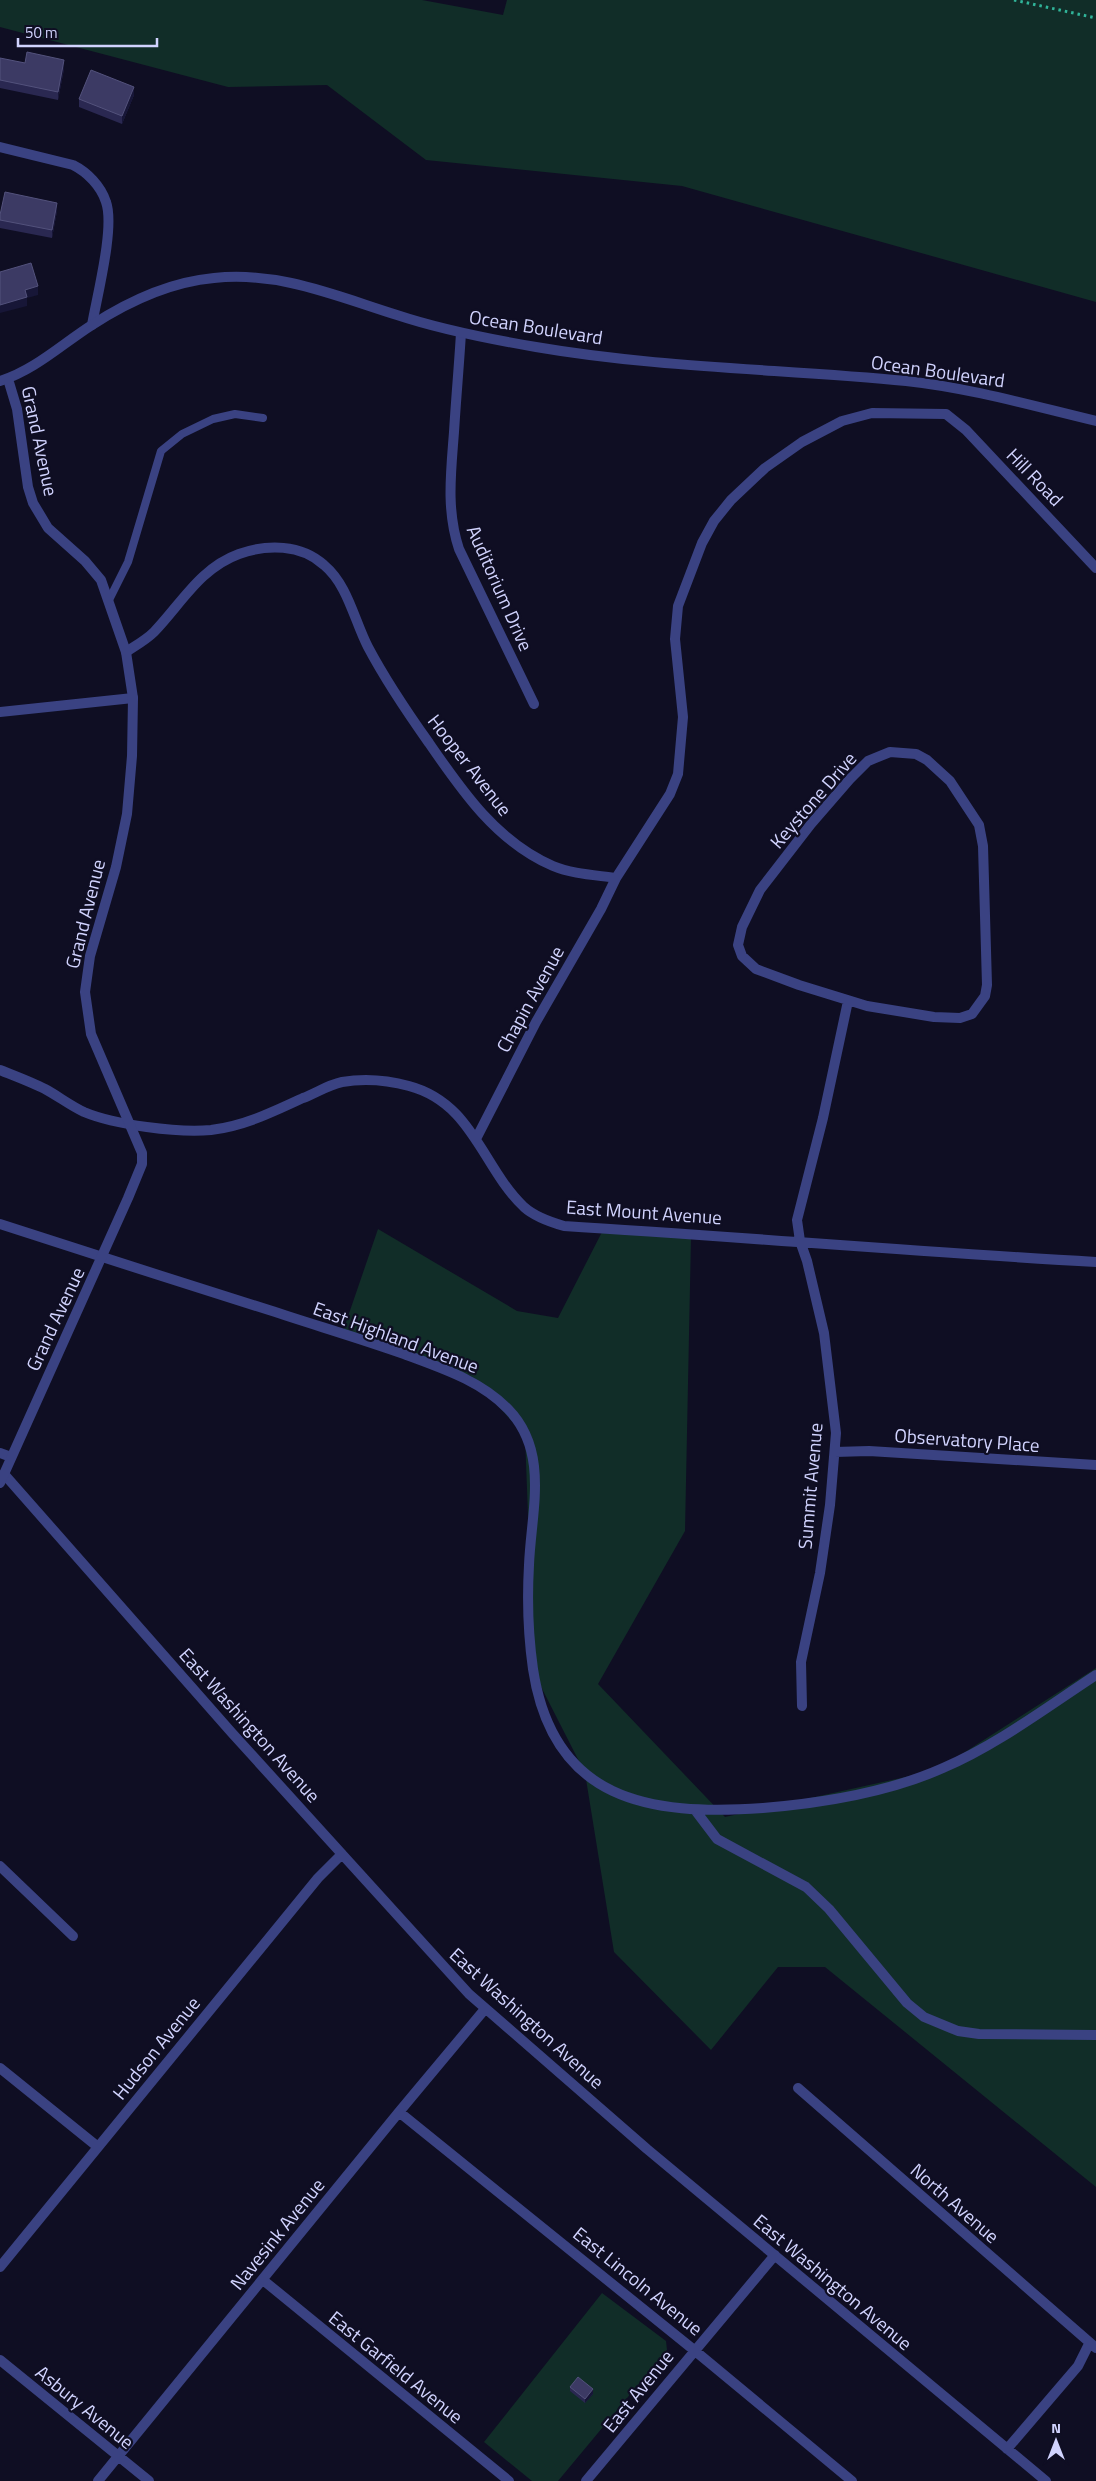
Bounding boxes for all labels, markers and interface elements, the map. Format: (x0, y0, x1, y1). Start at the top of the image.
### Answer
scale bar (18, 15, 156, 47)
text: 50 m (25, 21, 58, 44)
street label: Ocean Boulevard (467, 302, 605, 351)
street label: Ocean Boulevard (869, 347, 1007, 394)
street label: Grand Avenue (15, 383, 66, 499)
street label: Hill Road (1000, 441, 1070, 512)
street label: Auditorium Drive (460, 520, 541, 655)
street label: Hooper Avenue (421, 707, 520, 822)
street label: Keystone Drive (762, 745, 863, 854)
street label: Grand Avenue (57, 856, 112, 972)
street label: Chapin Avenue (488, 940, 571, 1057)
street label: East Mount Avenue (565, 1192, 723, 1231)
street label: Grand Avenue (18, 1262, 91, 1376)
street label: East Highland Avenue (309, 1293, 483, 1380)
street label: Observatory Place (893, 1420, 1041, 1459)
street label: Summit Avenue (790, 1422, 829, 1550)
street label: East Washington Avenue (173, 1641, 328, 1808)
street label: East Washington Avenue (444, 1940, 611, 2095)
street label: Hudson Avenue (105, 1990, 206, 2106)
street label: North Avenue (904, 2156, 1006, 2250)
street label: Navesink Avenue (222, 2171, 331, 2296)
street label: East Washington Avenue (748, 2206, 919, 2357)
street label: East Lincoln Avenue (567, 2219, 709, 2342)
street label: East Garfield Avenue (323, 2303, 470, 2430)
street label: East Avenue (595, 2343, 680, 2438)
street label: Asbury Avenue (30, 2358, 141, 2456)
north arrow (1031, 2416, 1081, 2466)
text: N (1051, 2417, 1061, 2438)

